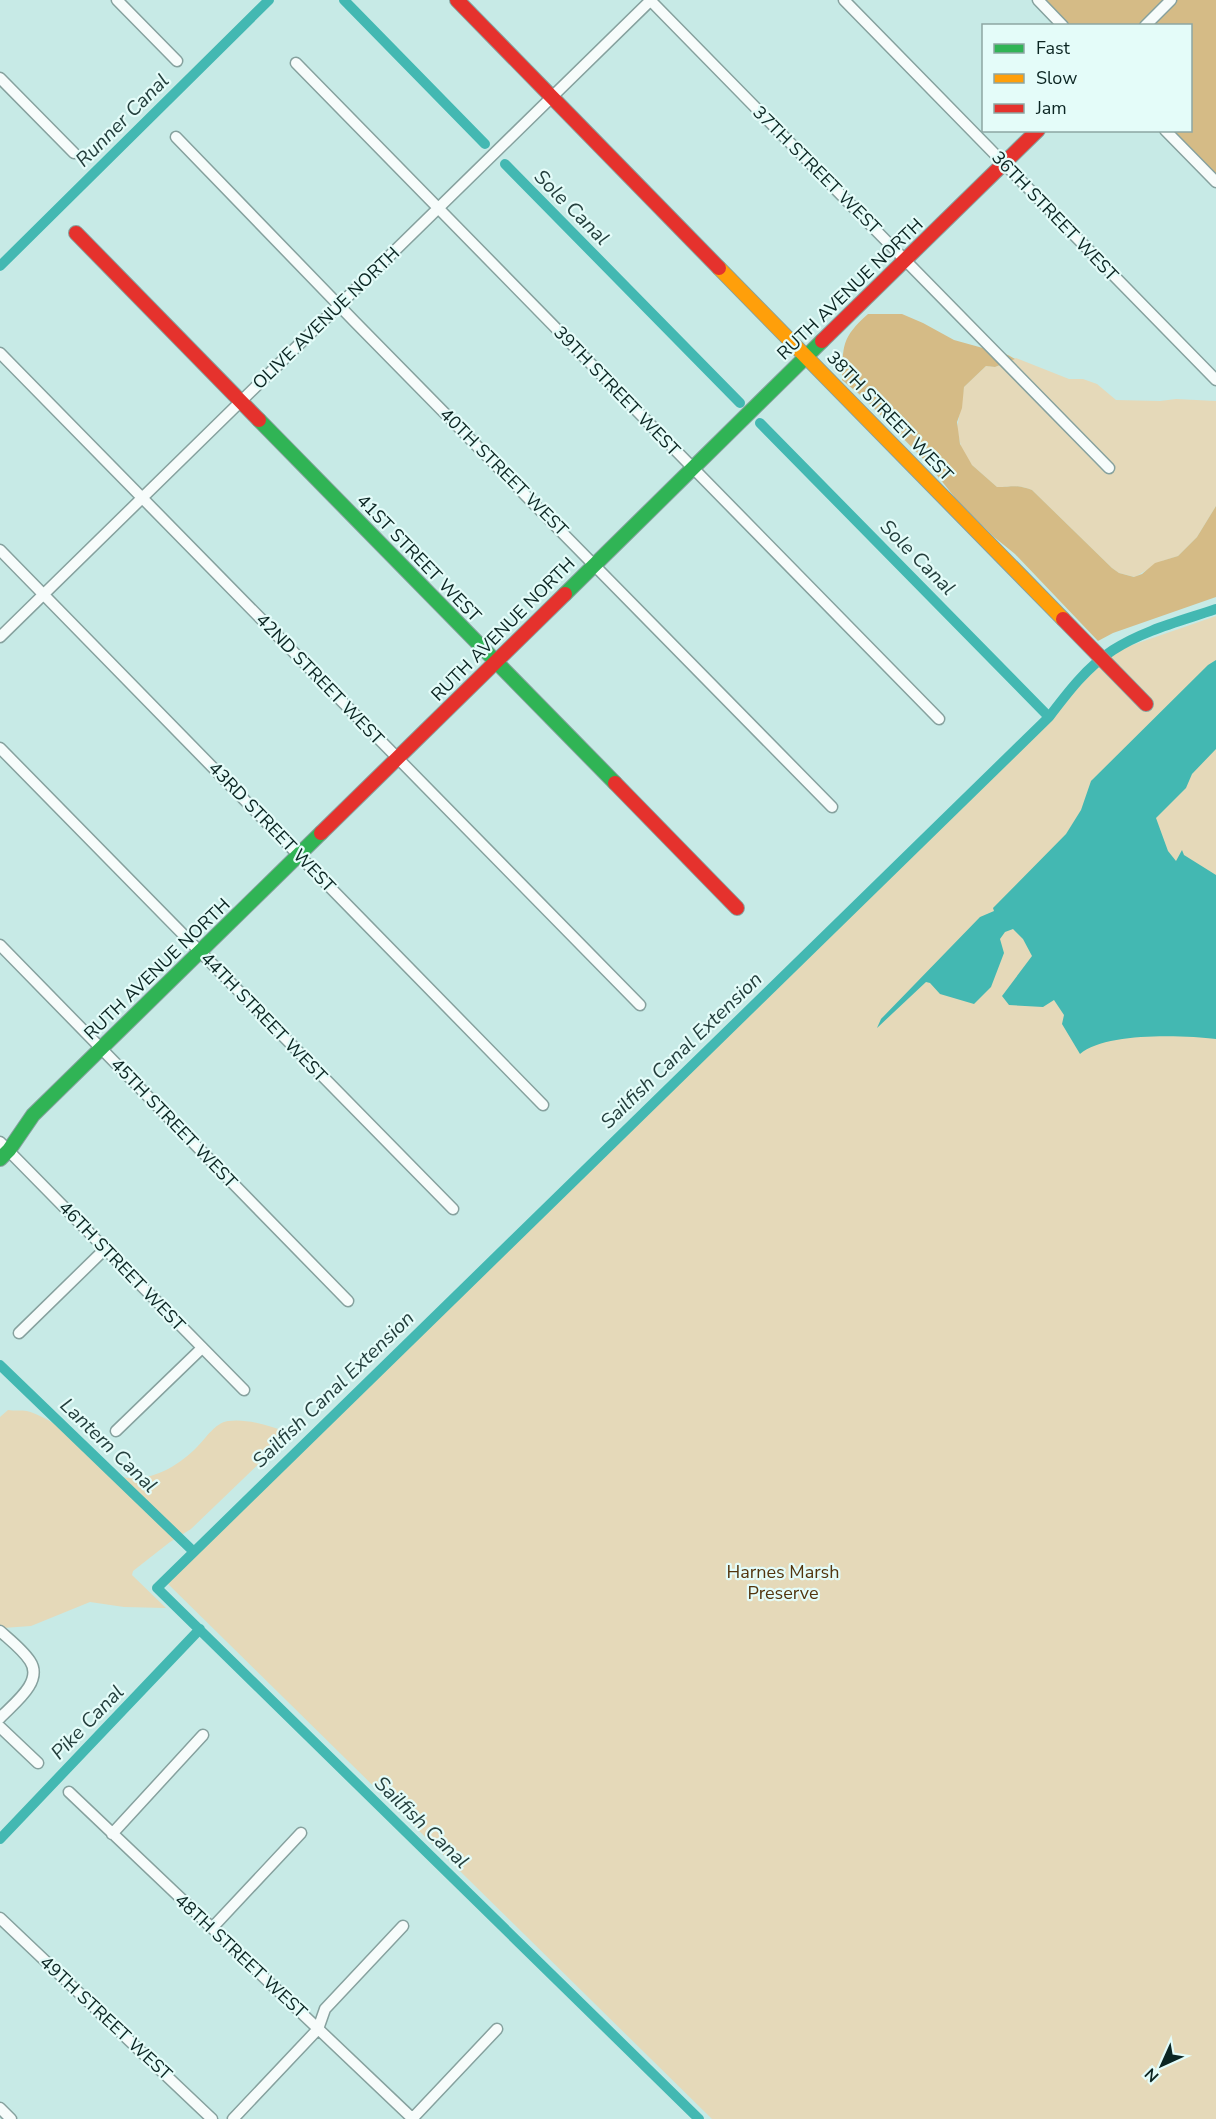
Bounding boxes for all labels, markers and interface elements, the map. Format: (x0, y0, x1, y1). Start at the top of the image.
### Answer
legend (982, 24, 1192, 132)
text: Fast (1036, 36, 1071, 60)
text: Slow (1036, 66, 1077, 90)
water label: Runner Canal (70, 68, 175, 173)
text: Jam (1035, 96, 1067, 120)
street label: 37TH STREET WEST (748, 101, 887, 240)
street label: 36TH STREET WEST (986, 146, 1124, 286)
water label: Sole Canal (528, 164, 615, 251)
street label: RUTH AVENUE NORTH (772, 213, 928, 365)
street label: OLIVE AVENUE NORTH (247, 241, 405, 395)
street label: 39TH STREET WEST (548, 321, 686, 461)
street label: 38TH STREET WEST (821, 346, 959, 486)
street label: 40TH STREET WEST (435, 403, 574, 542)
street label: 41ST STREET WEST (351, 489, 487, 627)
water label: Sole Canal (874, 514, 961, 601)
street label: RUTH AVENUE NORTH (426, 552, 580, 706)
street label: 42ND STREET WEST (251, 608, 389, 750)
street label: 43RD STREET WEST (203, 756, 341, 898)
street label: RUTH AVENUE NORTH (79, 893, 235, 1045)
street label: 44TH STREET WEST (195, 947, 333, 1087)
water label: Sailfish Canal Extension (595, 966, 768, 1135)
street label: 45TH STREET WEST (105, 1053, 243, 1193)
street label: 46TH STREET WEST (53, 1196, 191, 1336)
water label: Sailfish Canal Extension (247, 1305, 420, 1474)
water label: Lantern Canal (54, 1392, 163, 1499)
park label: Harnes Marsh Preserve (727, 1560, 839, 1605)
water label: Pike Canal (45, 1679, 130, 1766)
water label: Sailfish Canal (368, 1770, 475, 1875)
street label: 48TH STREET WEST (170, 1888, 312, 2024)
street label: 49TH STREET WEST (35, 1950, 177, 2086)
north arrow (1132, 2035, 1192, 2095)
text: N (1140, 2063, 1164, 2087)

